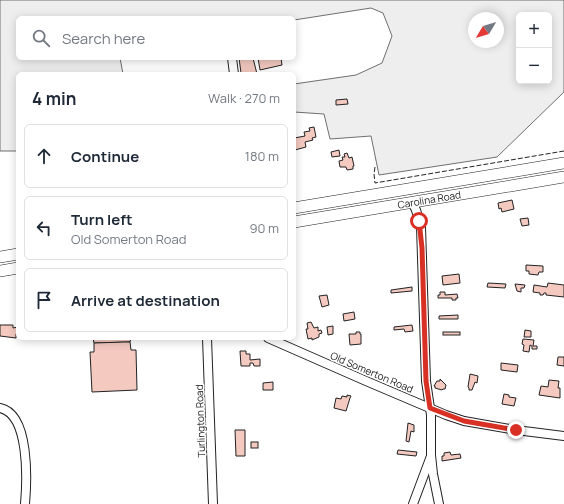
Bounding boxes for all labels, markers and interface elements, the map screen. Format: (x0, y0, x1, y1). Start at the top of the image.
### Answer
north arrow (468, 12, 504, 48)
map controls (516, 12, 552, 84)
button: + (516, 12, 552, 48)
search box (16, 16, 296, 60)
icon: search (30, 27, 52, 49)
text: Search here (62, 28, 145, 49)
button: − (516, 48, 552, 84)
text: 4 min (32, 87, 76, 110)
text: Walk · 270 m (208, 89, 280, 107)
icon: ahead (33, 145, 55, 167)
text: Continue (71, 146, 139, 167)
text: 180 m (245, 147, 279, 165)
street label: Carolina Road (396, 187, 462, 212)
text: Turn left (71, 209, 133, 230)
route start (410, 212, 428, 230)
icon: left (33, 217, 55, 239)
text: 90 m (249, 219, 279, 237)
text: Old Somerton Road (71, 230, 186, 248)
icon: arrive (33, 289, 55, 311)
text: Arrive at destination (71, 290, 220, 311)
street label: Old Somerton Road (328, 348, 416, 396)
street label: Turlington Road (192, 384, 208, 458)
route end (507, 421, 525, 439)

